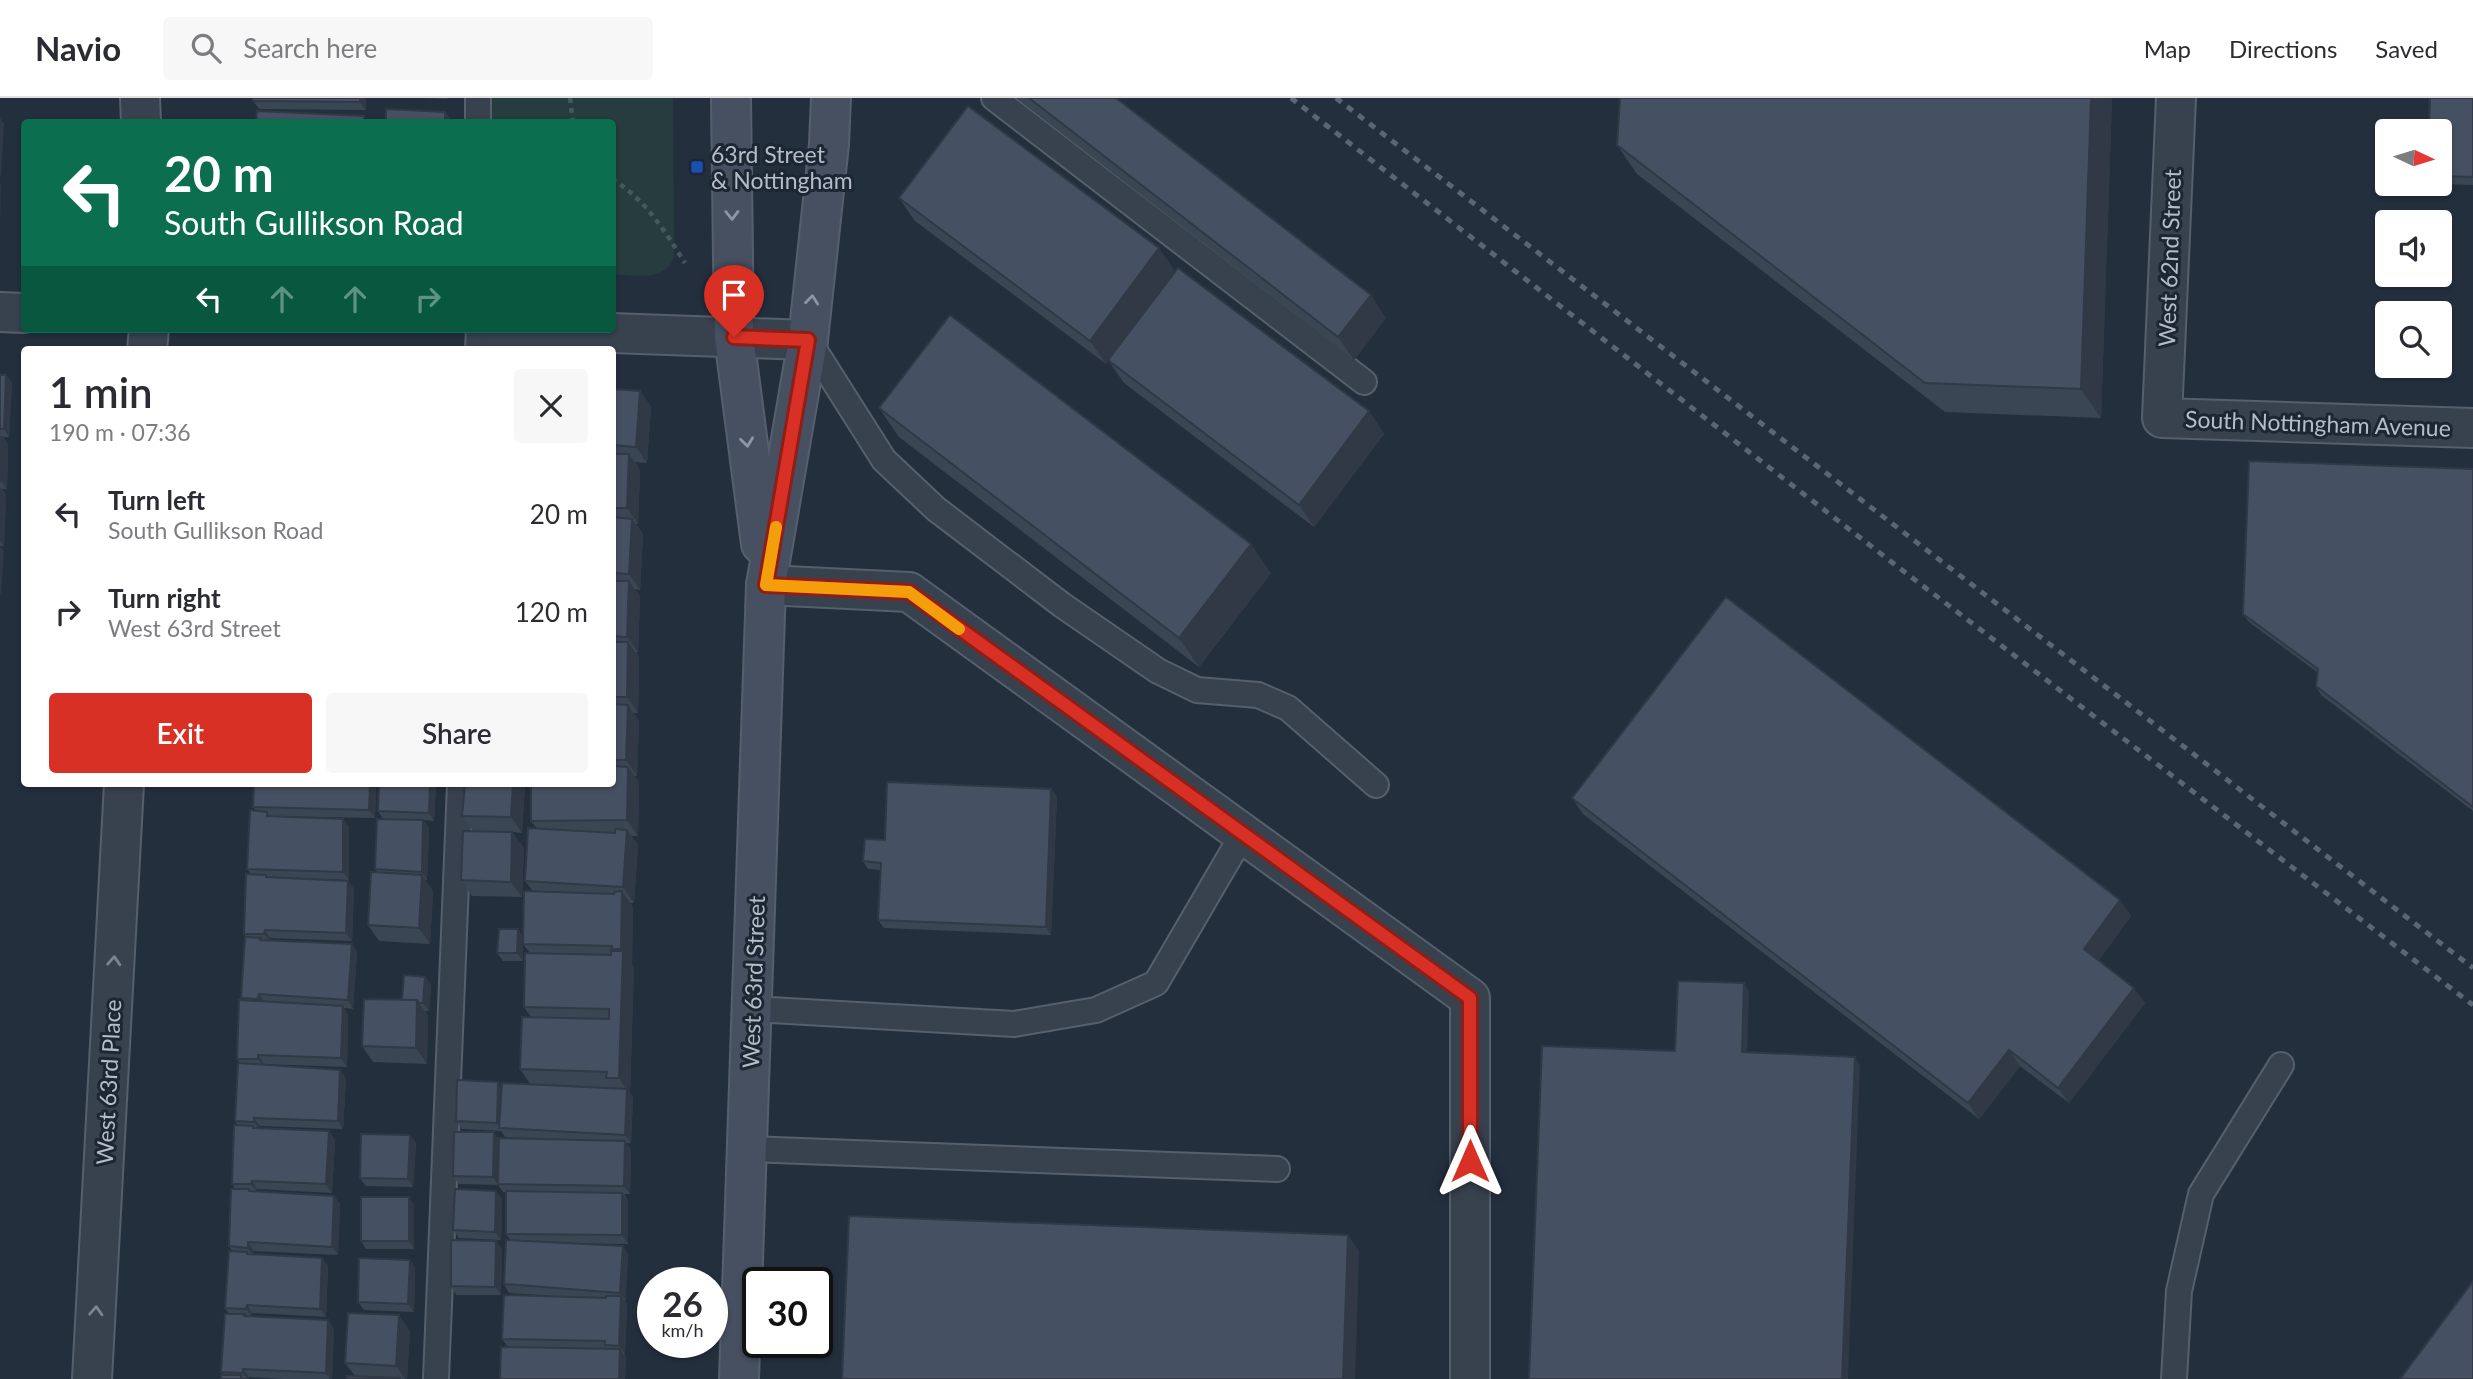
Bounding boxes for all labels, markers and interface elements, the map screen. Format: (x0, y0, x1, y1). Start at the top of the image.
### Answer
search box (163, 17, 653, 80)
text: Navio (35, 28, 121, 68)
icon: search (187, 29, 225, 67)
text: Search here (243, 32, 377, 64)
text: Map (2144, 34, 2191, 63)
text: Directions (2229, 34, 2337, 63)
text: Saved (2375, 34, 2438, 63)
north arrow (2375, 119, 2452, 196)
map controls (2375, 119, 2452, 378)
place label: 63rd Street & Nottingham (711, 140, 853, 194)
text: 20 m (164, 144, 274, 202)
icon: left (49, 147, 140, 238)
marker: 63rd Street & Nottingham (689, 159, 705, 175)
street label: West 62nd Street (2152, 168, 2186, 347)
text: South Gullikson Road (164, 203, 464, 242)
one-way arrow (724, 210, 740, 221)
button: sound (2375, 210, 2452, 287)
pin (704, 265, 764, 337)
icon: arrive (715, 276, 753, 314)
icon: left (190, 280, 228, 318)
icon: ahead (263, 280, 301, 318)
icon: ahead (336, 280, 374, 318)
icon: right (409, 280, 447, 318)
one-way arrow (804, 294, 819, 305)
button: search (2375, 301, 2452, 378)
text: 1 min (49, 367, 153, 417)
button: close (514, 369, 588, 443)
street label: South Nottingham Avenue (2185, 404, 2451, 442)
text: 190 m · 07:36 (49, 418, 191, 446)
one-way arrow (740, 436, 755, 448)
text: Turn left (108, 484, 205, 516)
icon: left (49, 495, 87, 533)
text: 20 m (530, 498, 588, 530)
text: South Gullikson Road (108, 516, 323, 544)
text: Turn right (108, 582, 221, 614)
icon: right (49, 593, 87, 631)
text: 120 m (515, 596, 588, 628)
text: West 63rd Street (108, 614, 281, 642)
button: Exit (49, 693, 312, 773)
button: Share (326, 693, 588, 773)
street label: West 63rd Street (736, 894, 770, 1069)
one-way arrow (107, 956, 122, 967)
street label: West 63rd Place (90, 999, 126, 1165)
position arrow (1433, 1124, 1507, 1198)
speed limit sign: 30 (742, 1267, 833, 1358)
text: 26 (662, 1282, 703, 1324)
one-way arrow (88, 1305, 103, 1316)
text: km/h (661, 1319, 704, 1341)

